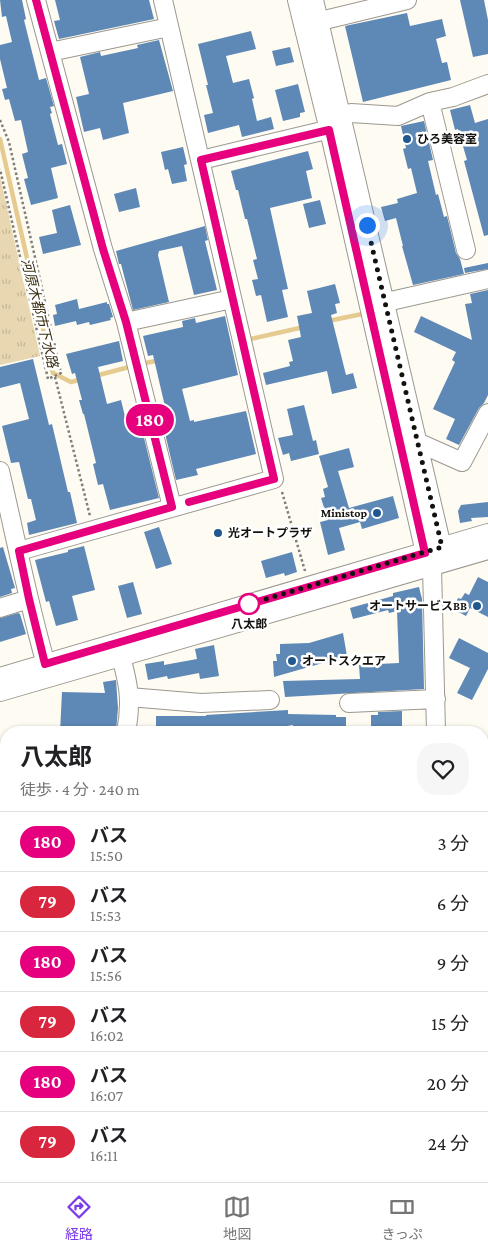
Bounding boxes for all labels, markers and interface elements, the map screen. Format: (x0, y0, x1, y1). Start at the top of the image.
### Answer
place label: ひろ美容室 (417, 132, 477, 146)
marker: ひろ美容室 (401, 133, 413, 145)
your location (355, 213, 380, 238)
water label: 河原木都市下水路 (19, 257, 62, 370)
line badge: 180 (121, 404, 179, 436)
text: 180 (136, 410, 164, 430)
place label: Ministop (321, 506, 367, 520)
marker: Ministop (371, 507, 383, 519)
place label: 光オートプラザ (228, 526, 312, 540)
marker: 光オートプラザ (212, 527, 224, 539)
marker: 八太郎 (238, 593, 260, 615)
place label: オートサービスBB (369, 599, 467, 613)
marker: オートサービスBB (471, 600, 483, 612)
place label: 八太郎 (231, 617, 267, 631)
place label: オートスクエア (302, 654, 386, 668)
marker: オートスクエア (286, 655, 298, 667)
text: 八太郎 (20, 743, 92, 770)
button: heart (417, 743, 469, 795)
text: 徒歩 · 4 分 · 240 m (20, 781, 140, 798)
text: バス (90, 825, 128, 846)
text: 180 (33, 832, 62, 852)
text: 3 分 (437, 833, 469, 854)
text: 15:50 (90, 847, 123, 864)
text: バス (90, 885, 128, 906)
text: 79 (38, 892, 57, 912)
text: 6 分 (437, 893, 469, 914)
text: 15:53 (90, 907, 121, 924)
text: バス (90, 945, 128, 966)
text: 180 (33, 952, 62, 972)
text: 9 分 (437, 953, 469, 974)
text: 15:56 (90, 967, 122, 984)
text: バス (90, 1005, 128, 1026)
text: 79 (38, 1012, 57, 1032)
text: 15 分 (431, 1013, 469, 1034)
text: 16:02 (90, 1027, 124, 1044)
text: バス (90, 1065, 128, 1086)
text: 180 (33, 1072, 62, 1092)
text: 20 分 (427, 1073, 469, 1094)
text: 16:07 (90, 1087, 123, 1104)
text: バス (90, 1125, 128, 1146)
text: 79 (38, 1132, 57, 1152)
text: 24 分 (428, 1133, 469, 1154)
text: 16:11 (90, 1147, 118, 1164)
tab: 経路 (65, 1193, 93, 1243)
tab: 地図 (223, 1193, 251, 1243)
tab: きっぷ (381, 1193, 423, 1243)

